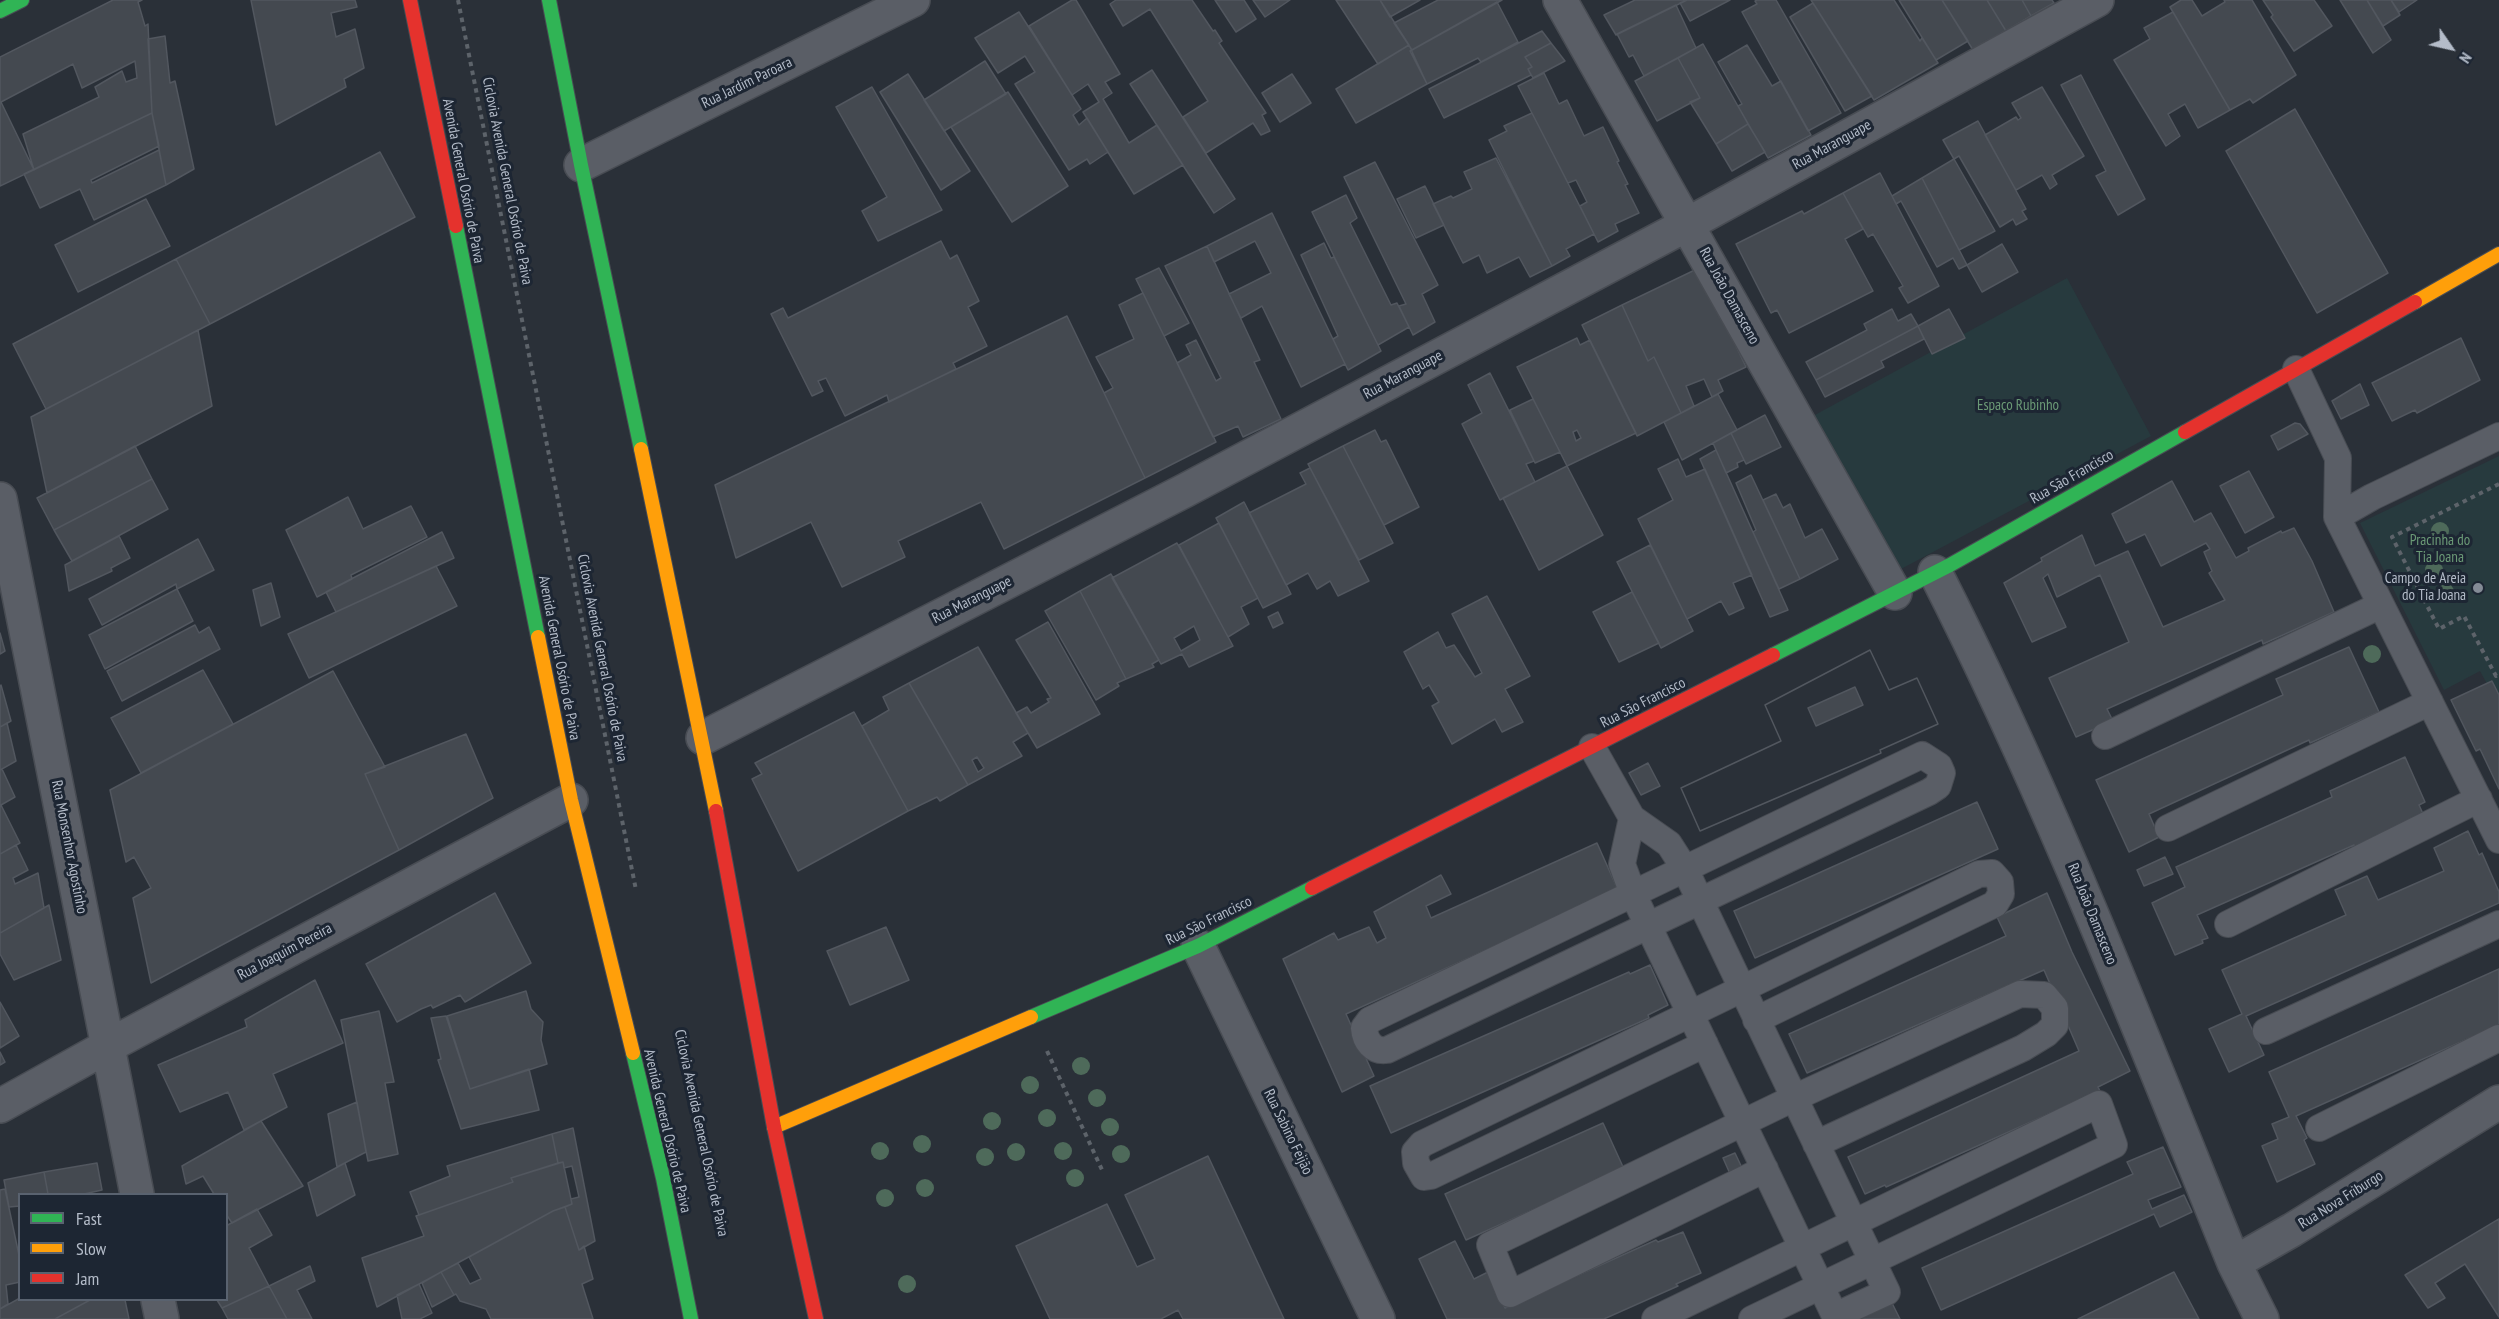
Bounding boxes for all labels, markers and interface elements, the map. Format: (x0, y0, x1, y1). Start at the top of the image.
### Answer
north arrow (2421, 18, 2481, 78)
text: N (2455, 49, 2477, 67)
street label: Rua Jardim Paroara (699, 53, 795, 113)
street label: Ciclovia Avenida General Osório de Paiva (478, 76, 536, 286)
street label: Avenida General Osório de Paiva (438, 97, 488, 265)
street label: Rua Maranguape (1790, 116, 1874, 174)
street label: Rua João Damasceno (1695, 245, 1763, 347)
street label: Rua Maranguape (1360, 347, 1446, 403)
park label: Espaço Rubinho (1977, 397, 2059, 415)
street label: Rua São Francisco (2027, 446, 2117, 508)
park label: Pracinha do Tia Joana (2410, 532, 2470, 567)
street label: Ciclovia Avenida General Osório de Paiva (573, 553, 631, 763)
place label: Campo de Areia do Tia Joana (2385, 570, 2466, 605)
street label: Rua Maranguape (929, 572, 1015, 628)
street label: Avenida General Osório de Paiva (534, 574, 584, 742)
marker: Campo de Areia do Tia Joana (2471, 581, 2485, 595)
street label: Rua São Francisco (1597, 674, 1689, 732)
street label: Rua Monsenhor Agostinho (47, 779, 91, 915)
street label: Rua João Damasceno (2063, 861, 2121, 967)
street label: Rua São Francisco (1163, 893, 1255, 949)
street label: Rua Joaquim Pereira (235, 920, 335, 984)
street label: Ciclovia Avenida General Osório de Paiva (670, 1028, 732, 1238)
street label: Avenida General Osório de Paiva (639, 1047, 695, 1215)
street label: Rua Sabino Feijão (1260, 1086, 1316, 1178)
street label: Rua Nova Friburgo (2296, 1167, 2386, 1233)
legend (18, 1193, 228, 1301)
text: Fast (76, 1207, 102, 1230)
text: Slow (76, 1237, 106, 1260)
text: Jam (76, 1267, 99, 1290)

